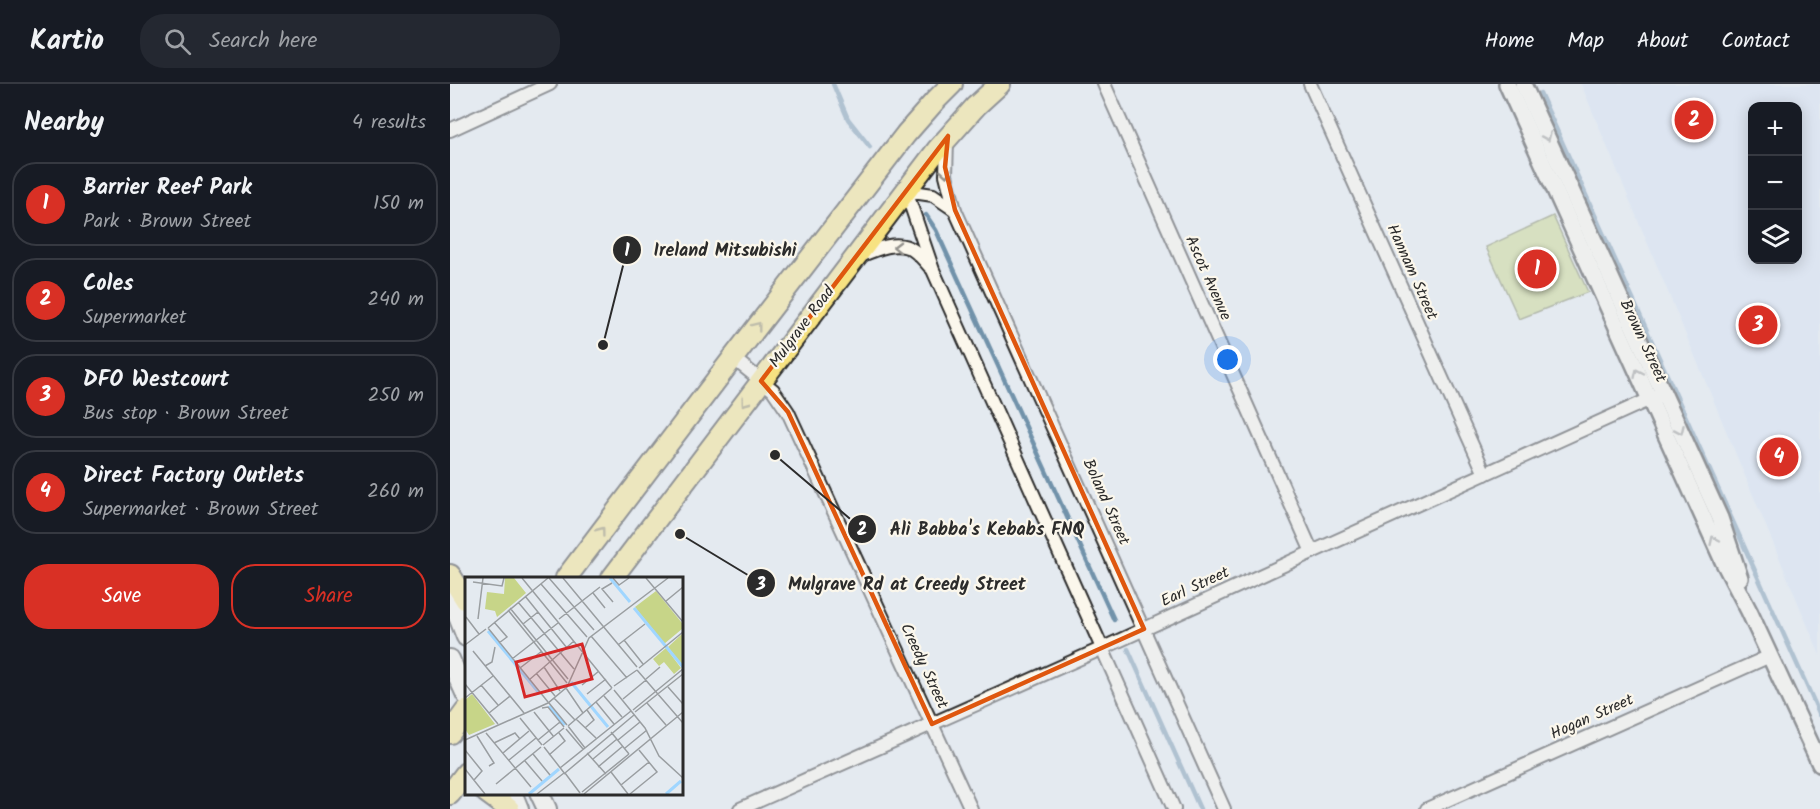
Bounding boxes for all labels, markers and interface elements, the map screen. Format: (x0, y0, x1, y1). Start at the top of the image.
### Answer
search box (140, 14, 560, 68)
text: Kartio (30, 19, 104, 64)
text: Search here (209, 24, 317, 59)
icon: search (161, 25, 194, 58)
text: Home (1485, 25, 1534, 58)
text: Map (1567, 25, 1604, 58)
text: About (1637, 25, 1688, 58)
text: Contact (1721, 25, 1790, 58)
pin: 2 (1674, 98, 1714, 142)
text: Nearby (24, 102, 104, 144)
map controls (1748, 102, 1802, 264)
button: + (1748, 102, 1802, 156)
text: 4 results (352, 107, 426, 139)
one-way arrow (1539, 131, 1551, 142)
button: − (1748, 156, 1802, 210)
one-way arrow (940, 169, 952, 178)
text: Barrier Reef Park (83, 171, 252, 206)
text: 1 (42, 188, 49, 220)
text: 150 m (373, 188, 424, 220)
text: Park · Brown Street (83, 206, 251, 238)
button: layers (1748, 210, 1802, 264)
street label: Hannam Street (1380, 220, 1445, 325)
callout: Ireland Mitsubishi (612, 232, 809, 268)
street label: Ascot Avenue (1178, 232, 1238, 324)
text: 1 (624, 237, 630, 266)
text: Ireland Mitsubishi (653, 237, 797, 266)
one-way arrow (892, 241, 901, 253)
pin: 1 (1518, 246, 1556, 291)
text: Coles (83, 267, 133, 302)
street label: Mulgrave Road (763, 280, 842, 373)
text: 2 (40, 284, 51, 316)
text: 240 m (367, 284, 424, 316)
street label: Brown Street (1613, 295, 1673, 387)
text: Supermarket (83, 302, 186, 334)
pin: 3 (1738, 302, 1778, 348)
one-way arrow (750, 322, 761, 333)
your location (1213, 345, 1242, 374)
text: DFO Westcourt (83, 363, 229, 398)
one-way arrow (1634, 369, 1646, 380)
text: 3 (40, 380, 51, 412)
text: 250 m (368, 380, 424, 412)
one-way arrow (742, 395, 753, 406)
text: Bus stop · Brown Street (83, 398, 289, 430)
one-way arrow (1672, 423, 1684, 434)
pin: 4 (1760, 434, 1798, 479)
street label: Boland Street (1076, 455, 1137, 550)
text: Direct Factory Outlets (83, 459, 304, 494)
text: 4 (40, 476, 51, 508)
text: 260 m (367, 476, 424, 508)
text: Supermarket · Brown Street (83, 494, 319, 526)
callout: Ali Babba's Kebabs FNQ (847, 511, 1096, 547)
text: 2 (857, 516, 867, 545)
text: Ali Babba's Kebabs FNQ (890, 516, 1084, 545)
one-way arrow (594, 527, 605, 538)
one-way arrow (1709, 535, 1721, 546)
street label: Earl Street (1157, 560, 1234, 614)
button: Save (24, 564, 219, 629)
button: Share (231, 564, 426, 629)
callout: Mulgrave Rd at Creedy Street (746, 565, 1038, 601)
text: 3 (755, 571, 766, 600)
text: Mulgrave Rd at Creedy Street (788, 571, 1027, 600)
inset map (465, 577, 682, 794)
street label: Creedy Street (893, 619, 955, 714)
street label: Hogan Street (1546, 687, 1638, 746)

